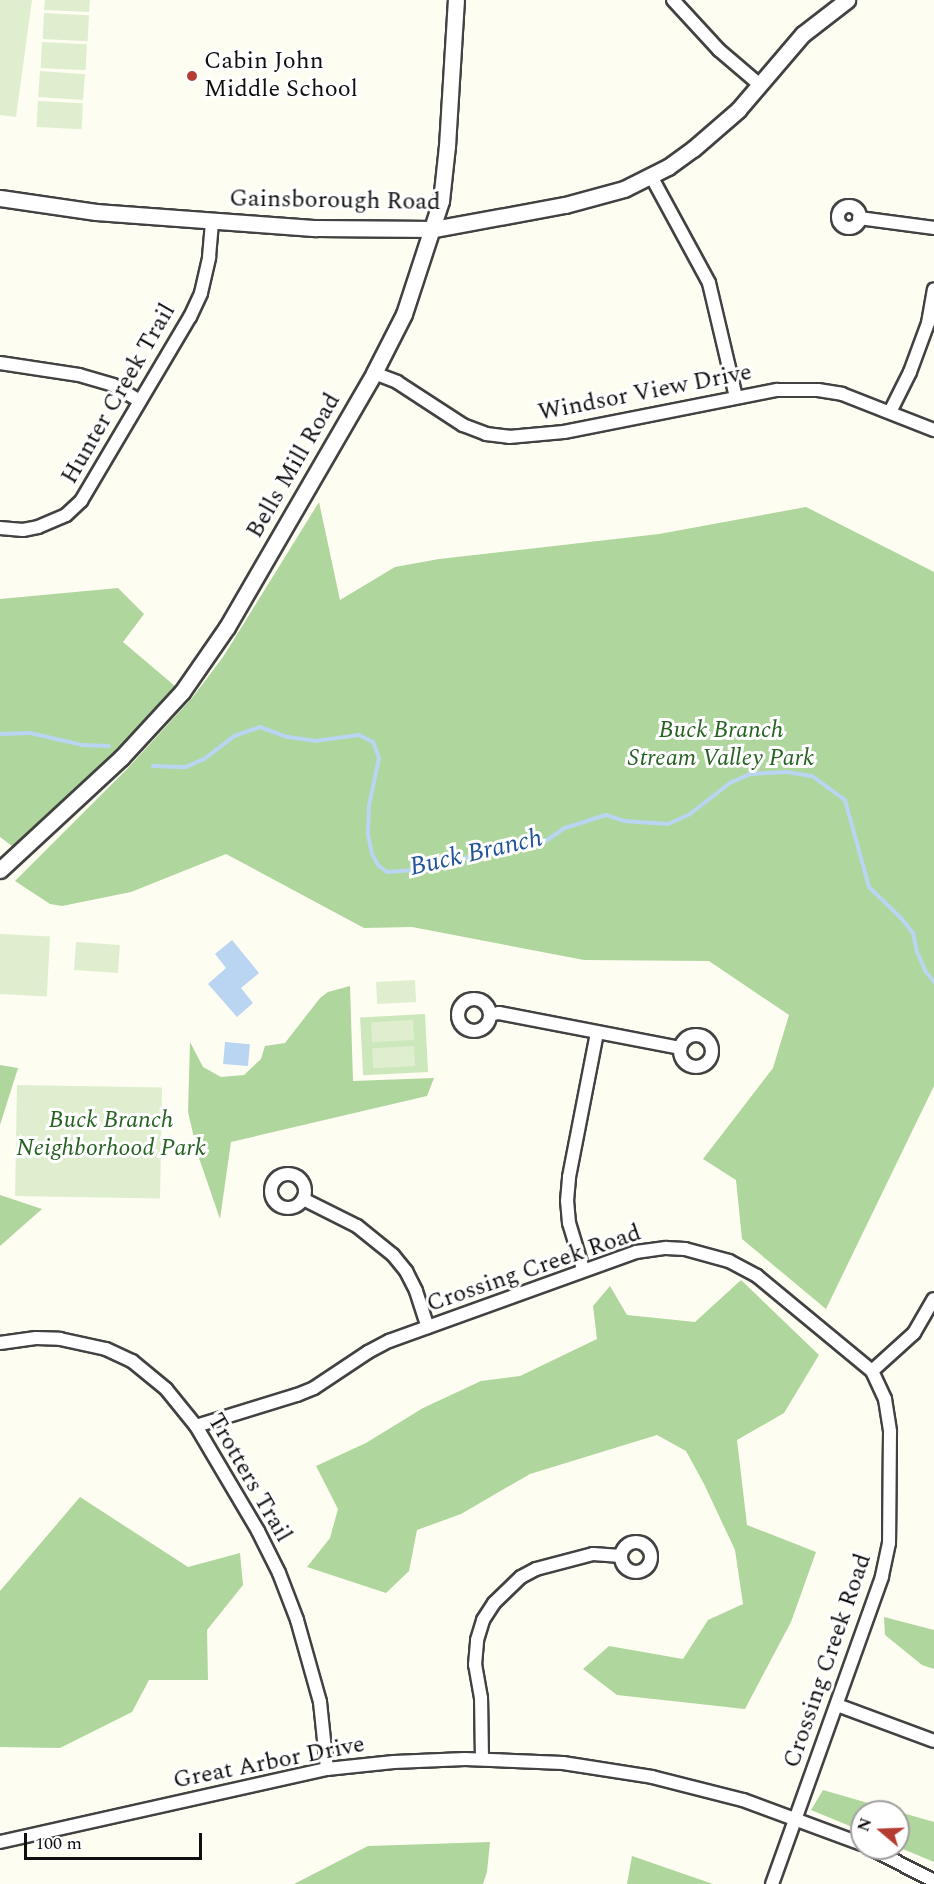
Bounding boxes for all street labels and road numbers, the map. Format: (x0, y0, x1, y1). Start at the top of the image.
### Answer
street label: Gainsborough Road (229, 185, 441, 217)
street label: Hunter Creek Trail (56, 299, 182, 489)
street label: Windsor View Drive (536, 358, 754, 428)
street label: Bells Mill Road (241, 388, 347, 544)
street label: Crossing Creek Road (423, 1219, 645, 1319)
street label: Trotters Trail (201, 1408, 297, 1548)
street label: Crossing Creek Road (778, 1550, 878, 1772)
street label: Great Arbor Drive (171, 1730, 367, 1796)

